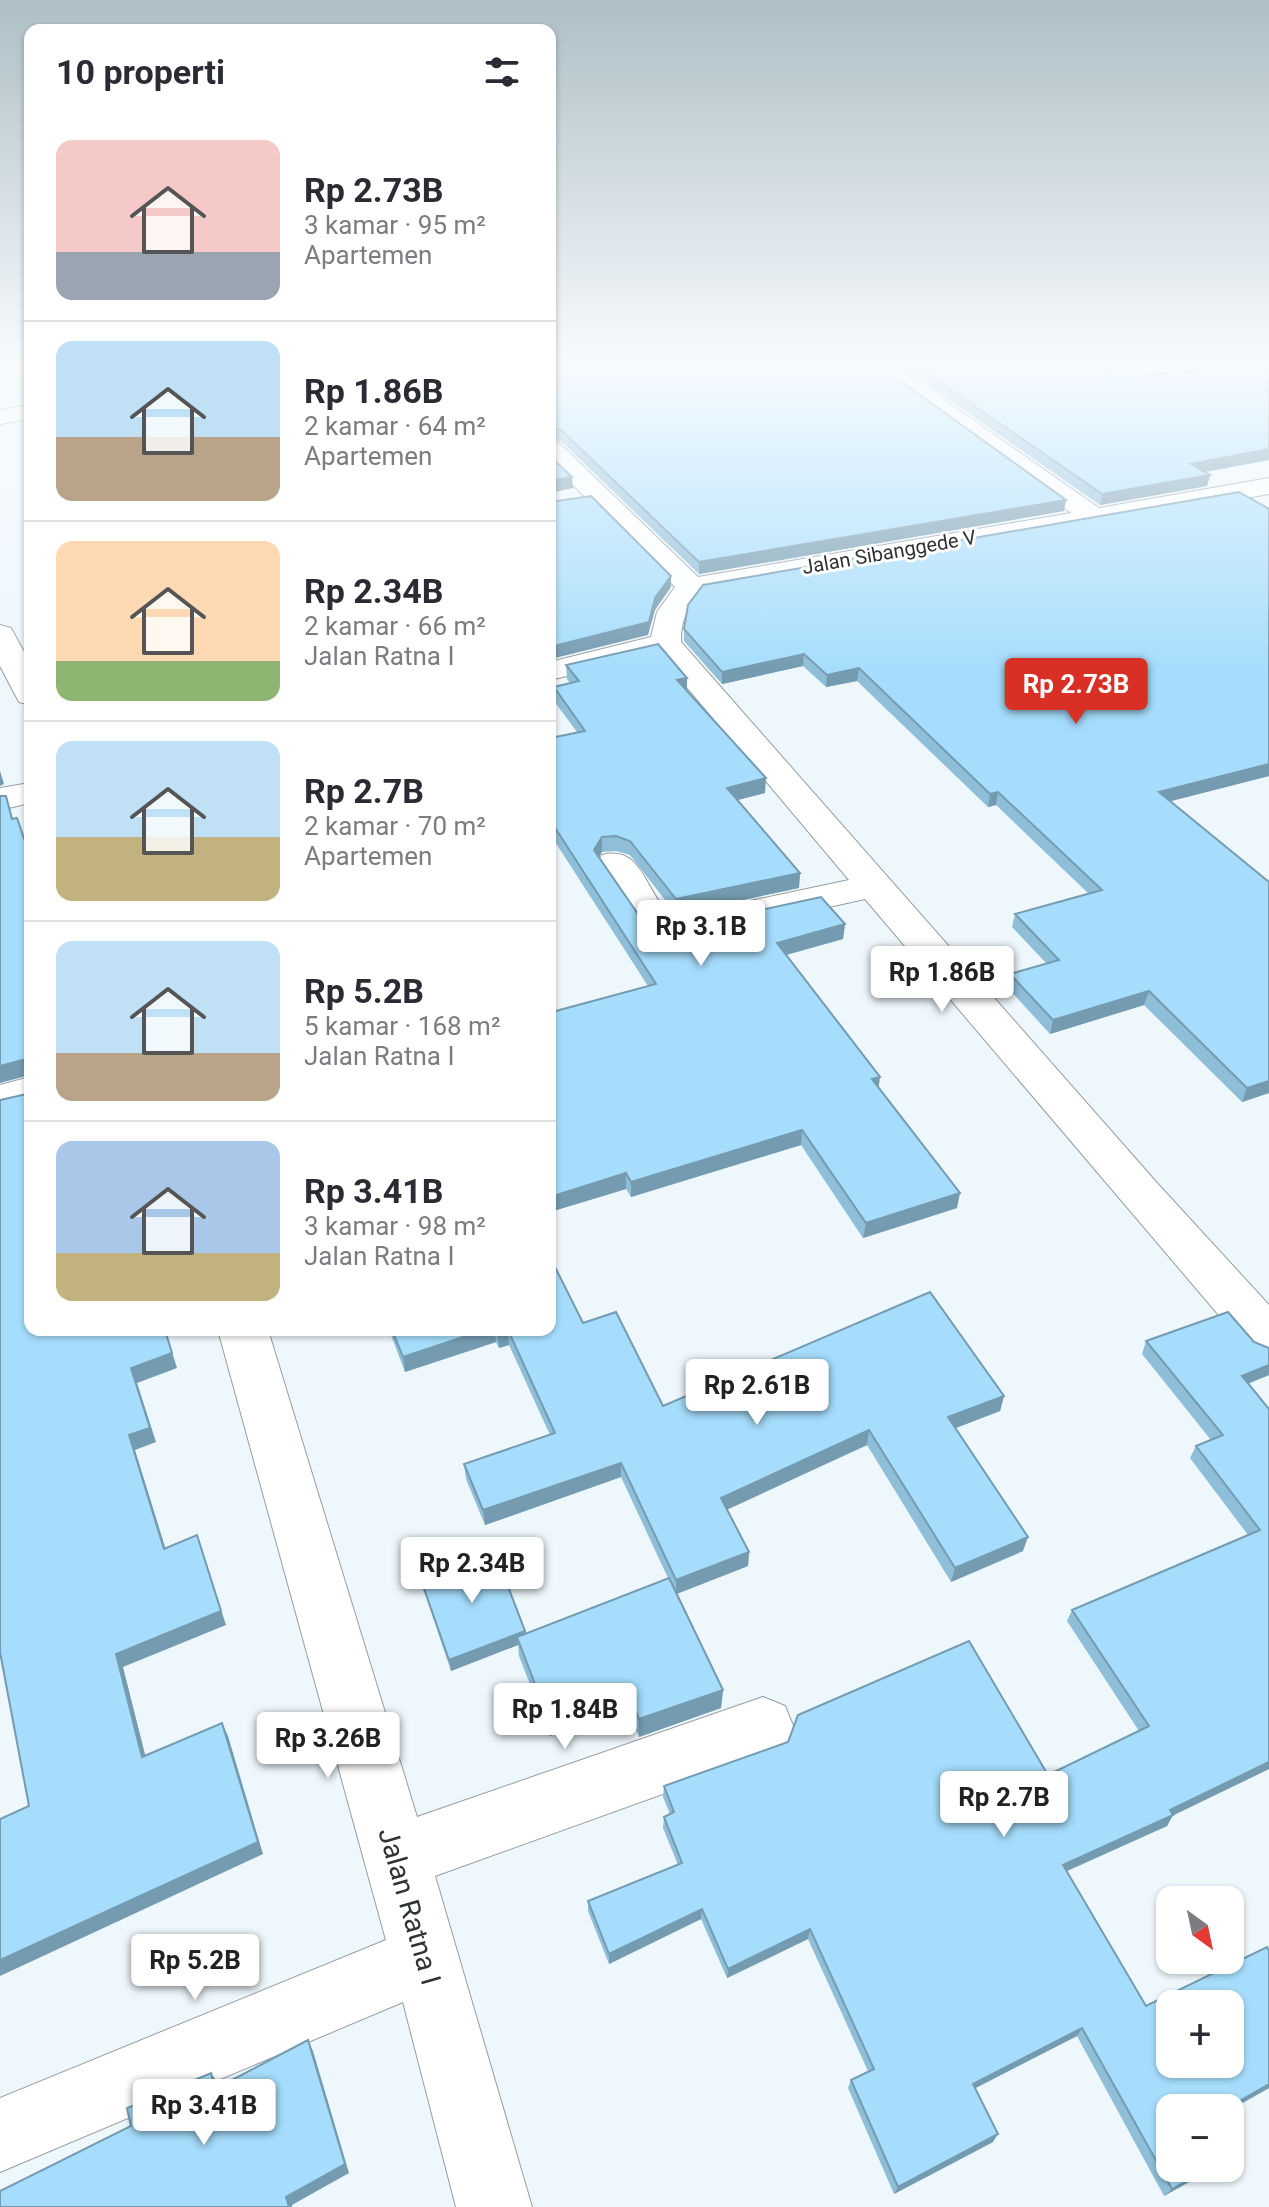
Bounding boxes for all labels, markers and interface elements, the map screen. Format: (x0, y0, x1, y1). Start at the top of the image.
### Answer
icon: filters (480, 50, 524, 94)
text: 10 properti (56, 52, 225, 92)
text: Rp 2.73B (304, 170, 443, 210)
icon: home (120, 172, 216, 268)
text: 3 kamar · 95 m² (304, 210, 486, 240)
text: Apartemen (304, 240, 432, 270)
text: Rp 1.86B (304, 371, 443, 411)
icon: home (120, 373, 216, 469)
text: 2 kamar · 64 m² (304, 411, 486, 441)
text: Apartemen (304, 441, 432, 471)
street label: Jalan Sibanggede V (800, 525, 978, 579)
text: Rp 2.34B (304, 571, 443, 611)
icon: home (120, 573, 216, 669)
text: 2 kamar · 66 m² (304, 611, 486, 641)
text: Jalan Ratna I (304, 641, 454, 671)
pin: Rp 2.73B (993, 658, 1159, 726)
text: Rp 2.73B (1023, 669, 1129, 699)
text: Rp 2.7B (304, 771, 424, 811)
icon: home (120, 773, 216, 869)
text: 2 kamar · 70 m² (304, 811, 486, 841)
text: Apartemen (304, 841, 432, 871)
pin: Rp 3.1B (627, 900, 775, 968)
text: Rp 3.1B (655, 911, 747, 941)
pin: Rp 1.86B (859, 946, 1025, 1014)
text: Rp 1.86B (889, 957, 995, 987)
text: Rp 5.2B (304, 971, 424, 1011)
icon: home (120, 973, 216, 1069)
text: 5 kamar · 168 m² (304, 1011, 500, 1041)
text: Jalan Ratna I (304, 1041, 454, 1071)
text: Rp 3.41B (304, 1171, 443, 1211)
icon: home (120, 1173, 216, 1269)
text: 3 kamar · 98 m² (304, 1211, 486, 1241)
text: Jalan Ratna I (304, 1241, 454, 1271)
pin: Rp 2.61B (674, 1359, 840, 1427)
text: Rp 2.61B (704, 1370, 810, 1400)
pin: Rp 2.34B (389, 1537, 555, 1605)
text: Rp 2.34B (419, 1548, 525, 1578)
pin: Rp 1.84B (482, 1683, 648, 1751)
text: Rp 1.84B (512, 1694, 618, 1724)
pin: Rp 3.26B (245, 1712, 411, 1780)
text: Rp 3.26B (275, 1723, 381, 1753)
pin: Rp 2.7B (930, 1771, 1078, 1839)
text: Rp 2.7B (958, 1782, 1050, 1812)
street label: Jalan Ratna I (371, 1824, 448, 1989)
north arrow (1156, 1886, 1244, 1974)
map controls (1156, 1886, 1244, 2182)
pin: Rp 5.2B (121, 1934, 269, 2002)
text: Rp 5.2B (149, 1945, 241, 1975)
button: + (1156, 1990, 1244, 2078)
pin: Rp 3.41B (121, 2079, 287, 2147)
text: Rp 3.41B (151, 2090, 257, 2120)
button: − (1156, 2094, 1244, 2182)

